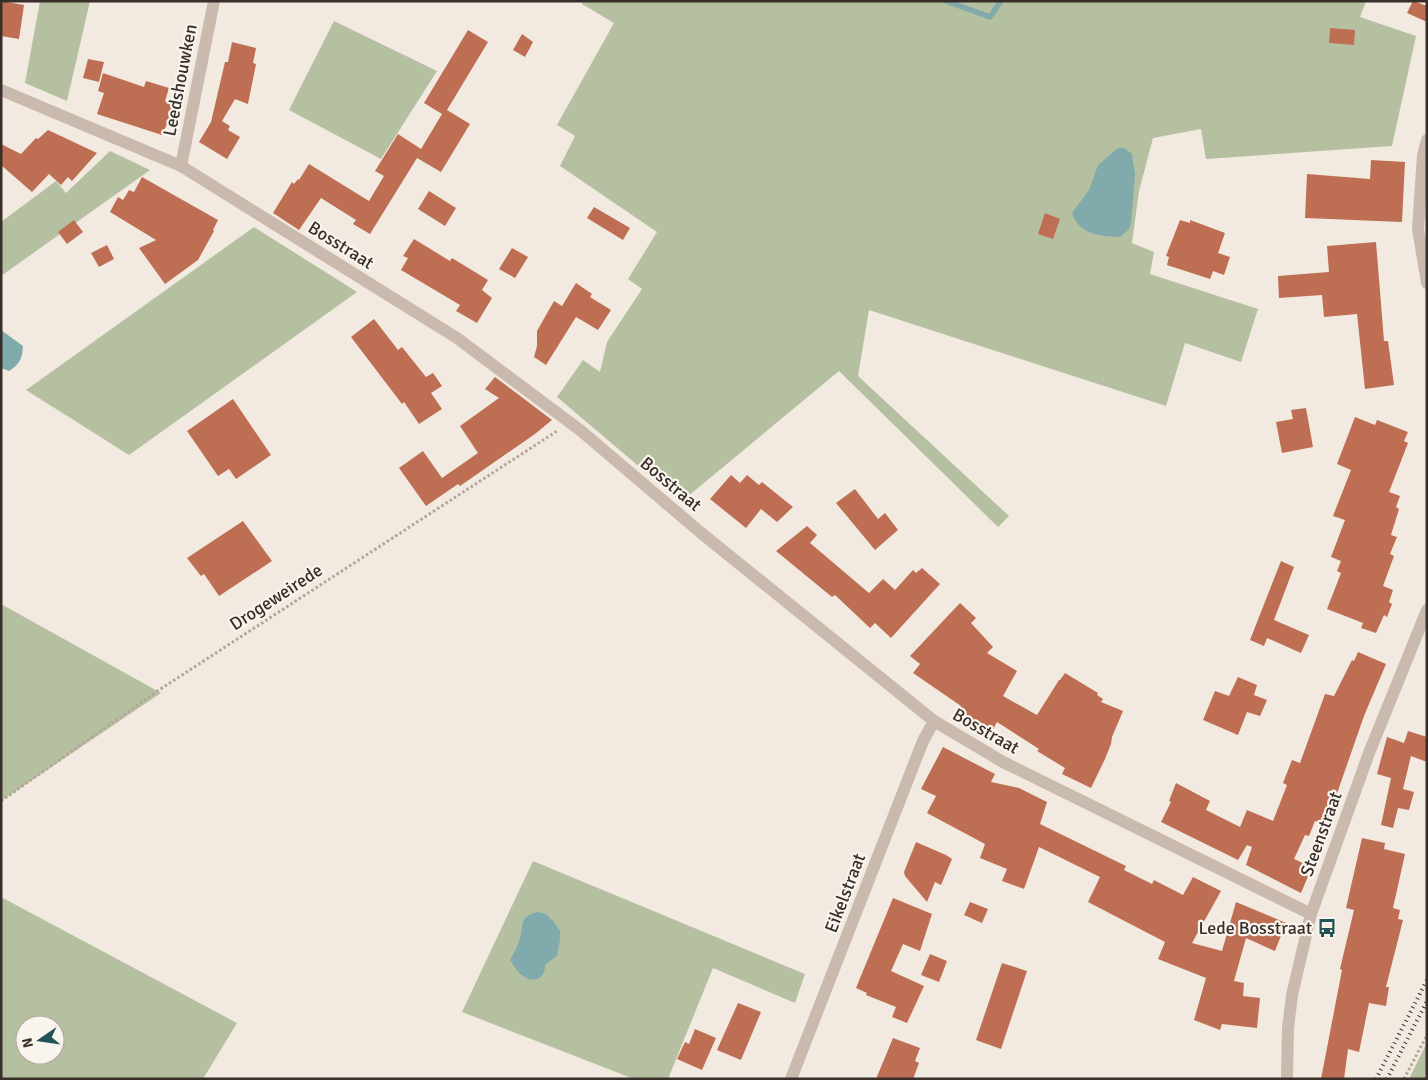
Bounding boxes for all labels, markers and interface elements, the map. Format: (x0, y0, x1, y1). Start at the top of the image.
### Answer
street label: Leedshouwken (158, 22, 202, 138)
street label: Bosstraat (304, 216, 378, 274)
street label: Bosstraat (636, 452, 706, 516)
street label: Drogeweirede (226, 559, 326, 635)
street label: Bosstraat (949, 703, 1023, 759)
street label: Steenstraat (1295, 788, 1347, 880)
street label: Eikelstraat (820, 850, 870, 936)
place label: Lede Bosstraat (1198, 917, 1312, 939)
bus stop icon: Lede Bosstraat (1316, 917, 1338, 939)
north arrow (15, 1015, 65, 1065)
text: N (18, 1036, 37, 1049)

